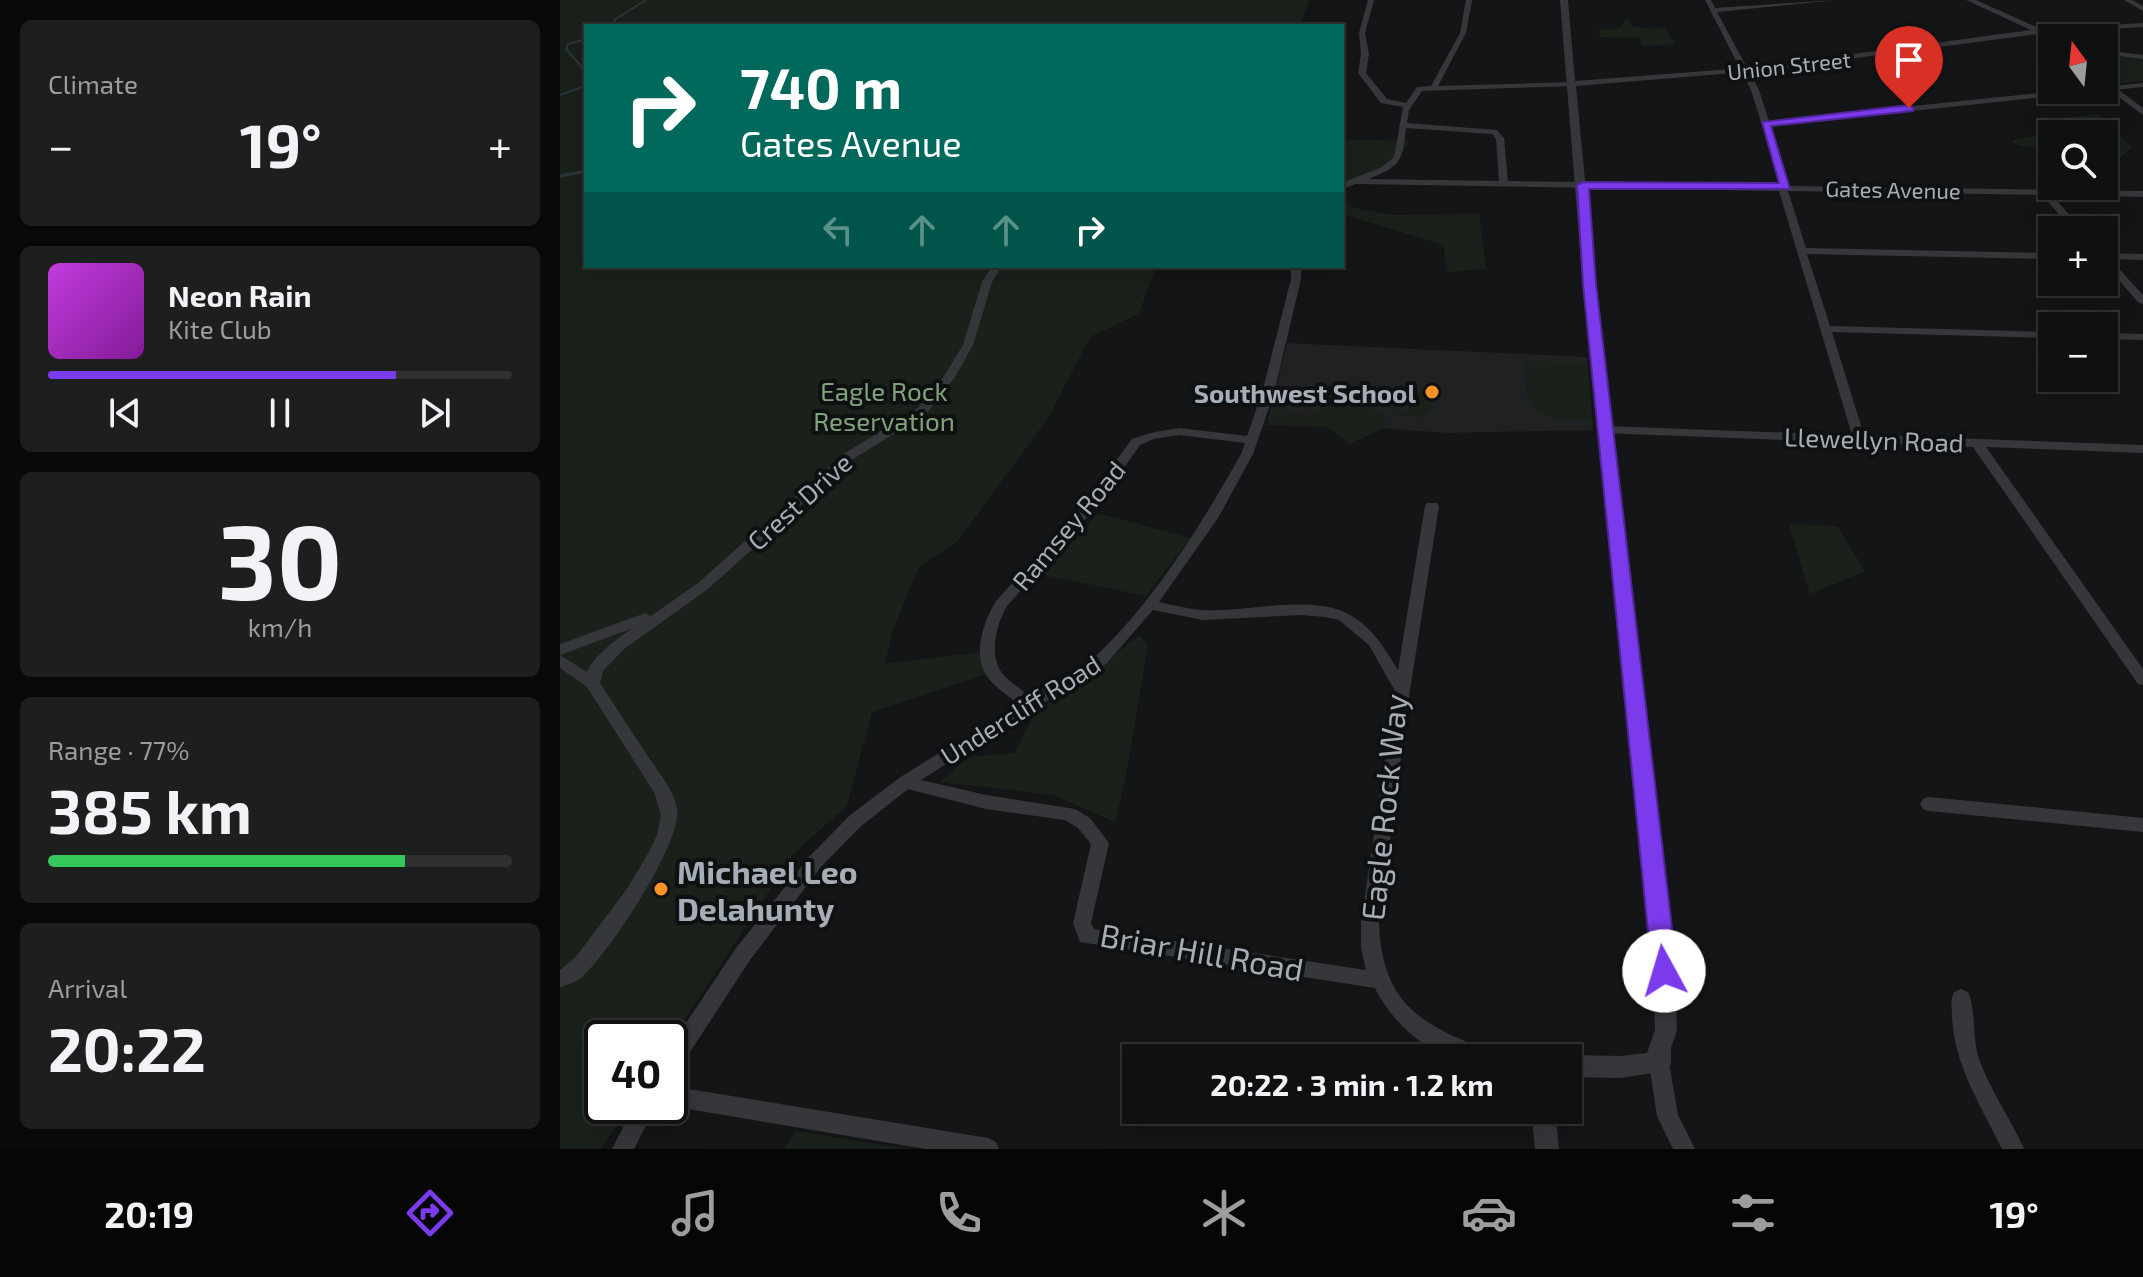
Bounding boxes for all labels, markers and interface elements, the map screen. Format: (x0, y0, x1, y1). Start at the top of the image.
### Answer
north arrow (2038, 24, 2118, 104)
map controls (2038, 24, 2118, 392)
pin (1875, 26, 1943, 108)
icon: arrive (1887, 38, 1931, 82)
street label: Union Street (1726, 46, 1852, 84)
text: 740 m (740, 53, 902, 120)
icon: right (608, 56, 712, 160)
text: Climate (48, 68, 138, 99)
text: 19° (240, 108, 322, 180)
text: − (48, 118, 74, 171)
text: + (488, 118, 512, 171)
button: search (2038, 120, 2118, 200)
text: Gates Avenue (740, 121, 962, 164)
street label: Gates Avenue (1825, 175, 1961, 203)
icon: left (816, 208, 860, 252)
icon: ahead (900, 208, 944, 252)
icon: ahead (984, 208, 1028, 252)
icon: right (1068, 208, 1112, 252)
button: + (2038, 216, 2118, 296)
text: Neon Rain (168, 277, 312, 313)
button: − (2038, 312, 2118, 392)
text: Kite Club (168, 313, 272, 344)
park label: Eagle Rock Reservation (813, 375, 955, 436)
place label: Southwest School (1194, 377, 1416, 408)
marker: Southwest School (1423, 383, 1441, 401)
icon: previous (103, 391, 147, 435)
icon: pause (258, 391, 302, 435)
icon: next (413, 391, 457, 435)
street label: Llewellyn Road (1784, 420, 1964, 458)
street label: Crest Drive (741, 446, 857, 556)
street label: Ramsey Road (1005, 454, 1131, 596)
text: 30 (218, 496, 342, 621)
text: km/h (248, 611, 312, 642)
street label: Undercliff Road (934, 648, 1106, 770)
street label: Eagle Rock Way (1352, 692, 1414, 922)
text: Range · 77% (48, 734, 189, 765)
text: 385 km (48, 774, 252, 846)
place label: Michael Leo Delahunty (677, 852, 858, 928)
marker: Michael Leo Delahunty (652, 880, 670, 898)
street label: Briar Hill Road (1097, 914, 1307, 988)
position arrow (1622, 929, 1706, 1013)
text: Arrival (48, 972, 127, 1003)
text: 20:22 (48, 1012, 206, 1084)
speed limit sign: 40 (584, 1020, 688, 1124)
text: 20:22 · 3 min · 1.2 km (1210, 1066, 1494, 1102)
icon: directions (402, 1185, 458, 1241)
icon: music (667, 1185, 723, 1241)
icon: phone (931, 1185, 987, 1241)
icon: climate (1196, 1185, 1252, 1241)
icon: car (1461, 1185, 1517, 1241)
icon: filters (1725, 1185, 1781, 1241)
text: 20:19 (104, 1192, 194, 1235)
text: 19° (1990, 1192, 2039, 1235)

